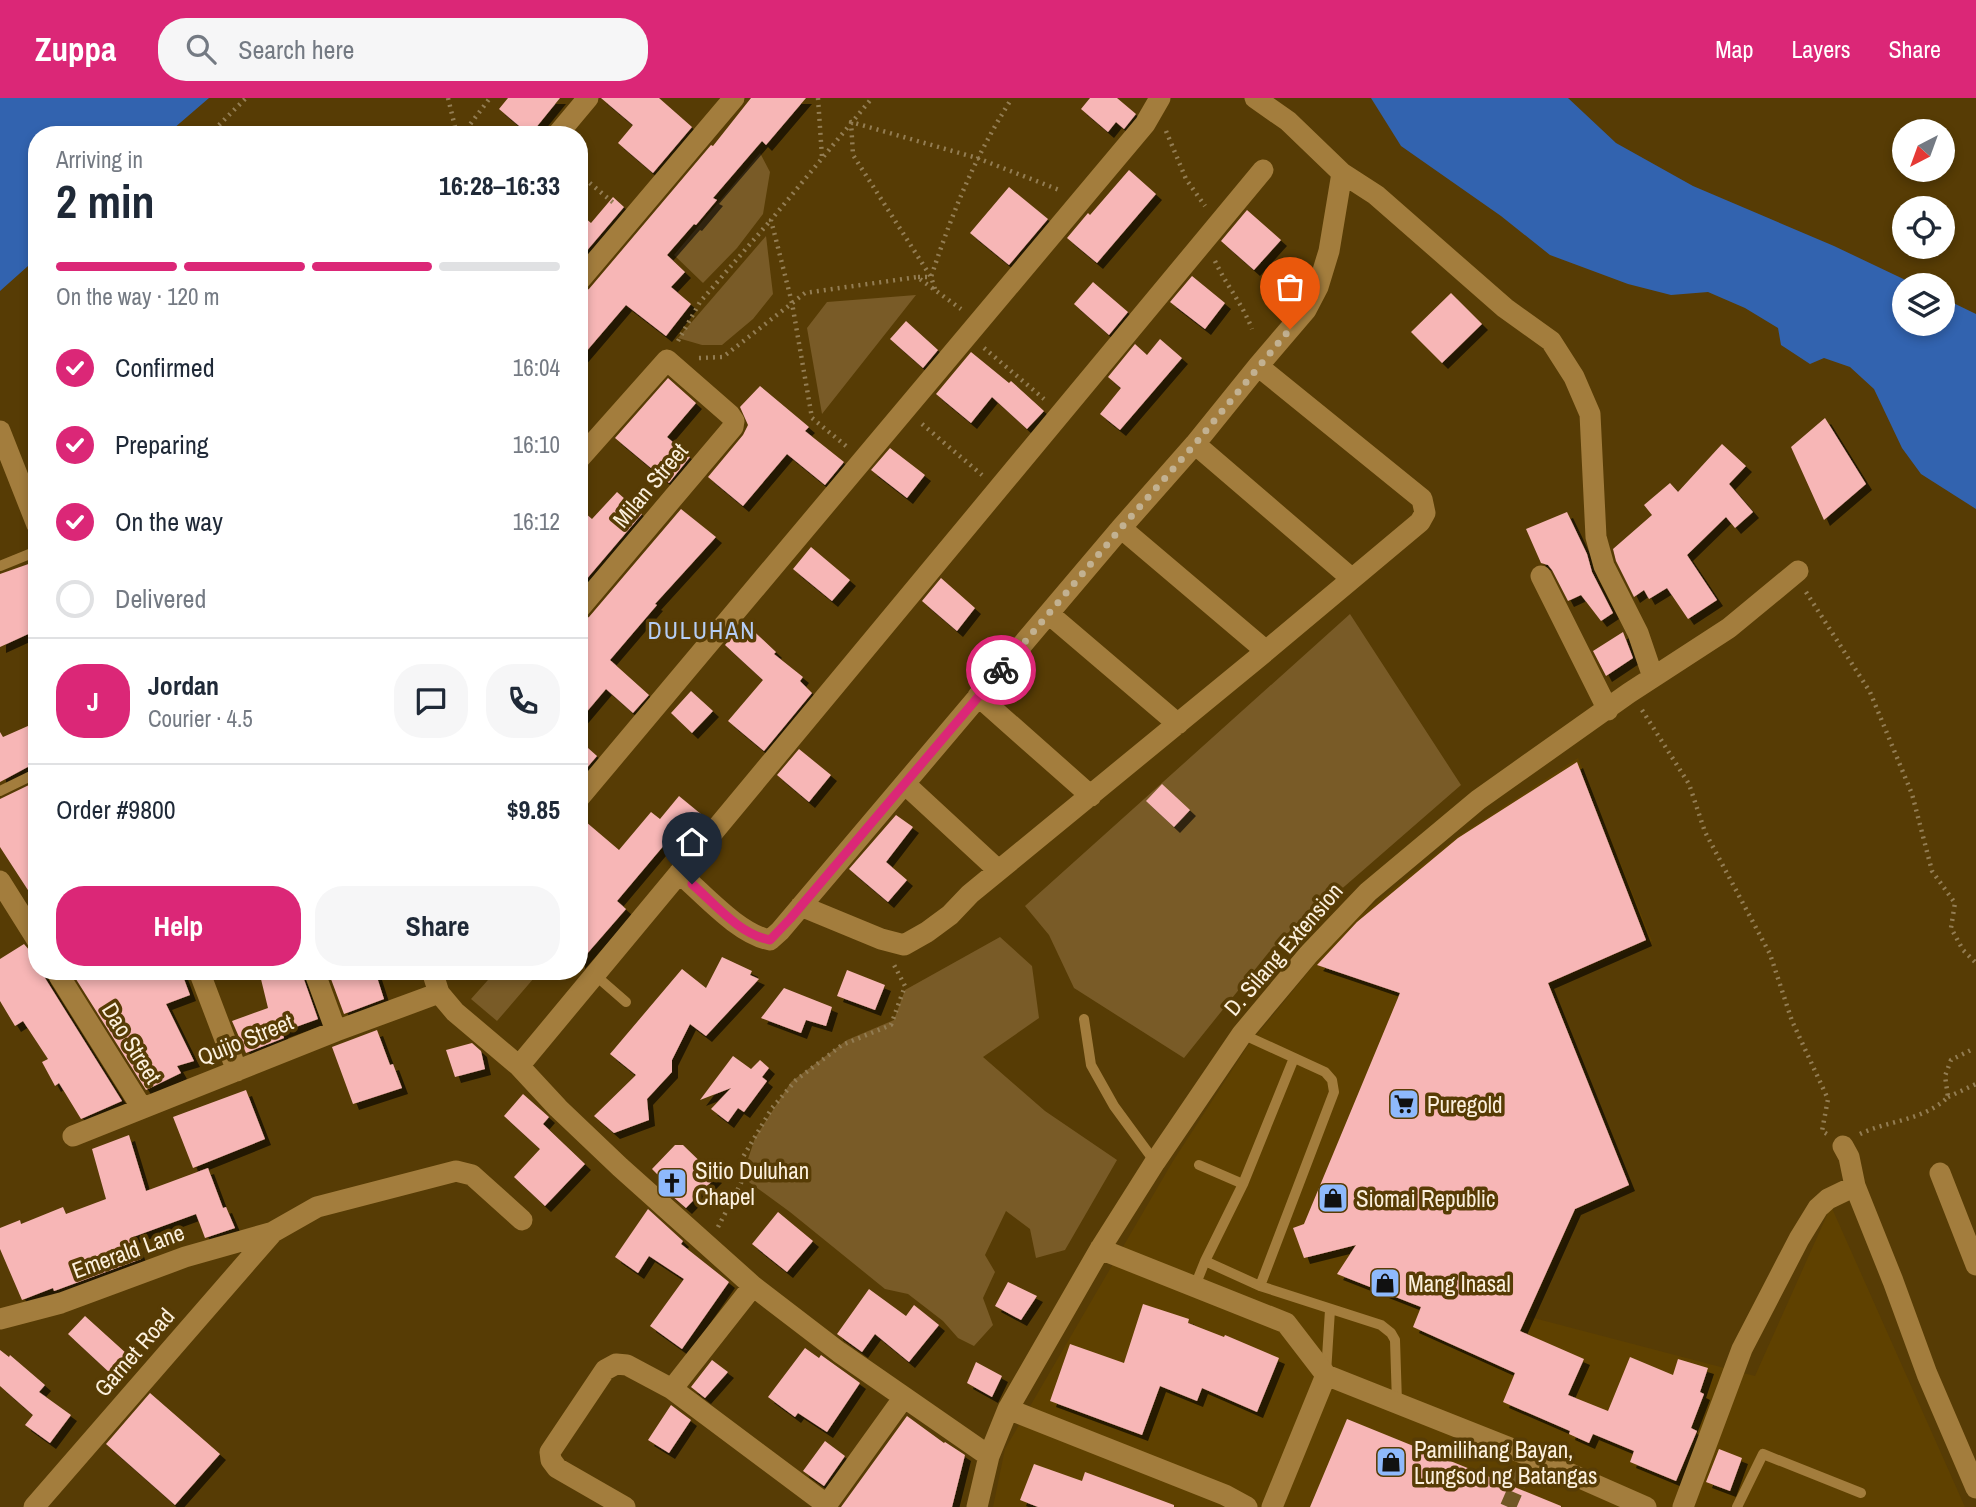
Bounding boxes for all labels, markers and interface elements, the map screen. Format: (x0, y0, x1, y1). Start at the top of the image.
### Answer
search box (158, 18, 648, 81)
text: Zuppa (35, 27, 116, 71)
icon: search (182, 30, 220, 68)
text: Search here (238, 32, 354, 67)
text: Map (1715, 33, 1753, 65)
text: Layers (1791, 33, 1850, 65)
text: Share (1888, 33, 1941, 65)
north arrow (1892, 119, 1955, 182)
map controls (1892, 119, 1955, 336)
text: Arriving in (56, 144, 143, 175)
text: 16:28–16:33 (439, 168, 560, 203)
text: 2 min (56, 170, 155, 232)
button: locate (1892, 196, 1955, 259)
pin (1260, 257, 1320, 329)
icon: bag (1271, 268, 1309, 306)
button: layers (1892, 273, 1955, 336)
text: On the way · 120 m (56, 281, 220, 312)
icon: check (56, 349, 94, 387)
text: Confirmed (115, 350, 215, 385)
text: 16:04 (513, 352, 560, 383)
icon: check (56, 426, 94, 464)
text: Preparing (115, 427, 209, 462)
text: 16:10 (513, 429, 560, 460)
street label: Milan Street (605, 436, 695, 534)
icon: check (56, 503, 94, 541)
text: On the way (115, 504, 223, 539)
text: 16:12 (513, 506, 560, 537)
text: Delivered (115, 581, 206, 616)
district label: DULUHAN (647, 614, 757, 646)
courier (966, 635, 1036, 705)
icon: bike (982, 651, 1020, 689)
button: chat (394, 664, 468, 738)
button: phone (486, 664, 560, 738)
text: Jordan (148, 668, 219, 703)
text: J (87, 684, 99, 719)
text: Courier · 4.5 (148, 703, 253, 734)
text: Order #9800 (56, 792, 176, 827)
text: $9.85 (507, 792, 560, 827)
pin (662, 812, 722, 884)
icon: home (673, 823, 711, 861)
street label: D. Silang Extension (1217, 876, 1349, 1022)
button: Help (56, 886, 301, 966)
button: Share (315, 886, 560, 966)
street label: Dao Street (95, 997, 169, 1089)
street label: Quijo Street (193, 1006, 297, 1072)
supermarket icon: Puregold (1387, 1087, 1421, 1121)
place label: Puregold (1427, 1089, 1503, 1120)
place label: Sitio Duluhan Chapel (695, 1155, 809, 1212)
church icon: Sitio Duluhan Chapel (655, 1166, 689, 1200)
shop icon: Siomai Republic (1316, 1181, 1350, 1215)
place label: Siomai Republic (1356, 1183, 1495, 1214)
street label: Emerald Lane (68, 1216, 188, 1286)
shop icon: Mang Inasal (1368, 1266, 1402, 1300)
place label: Mang Inasal (1408, 1268, 1511, 1299)
street label: Garnet Road (87, 1301, 181, 1403)
place label: Pamilihang Bayan, Lungsod ng Batangas (1414, 1434, 1598, 1491)
shop icon: Pamilihang Bayan, Lungsod ng Batangas (1374, 1445, 1408, 1479)

